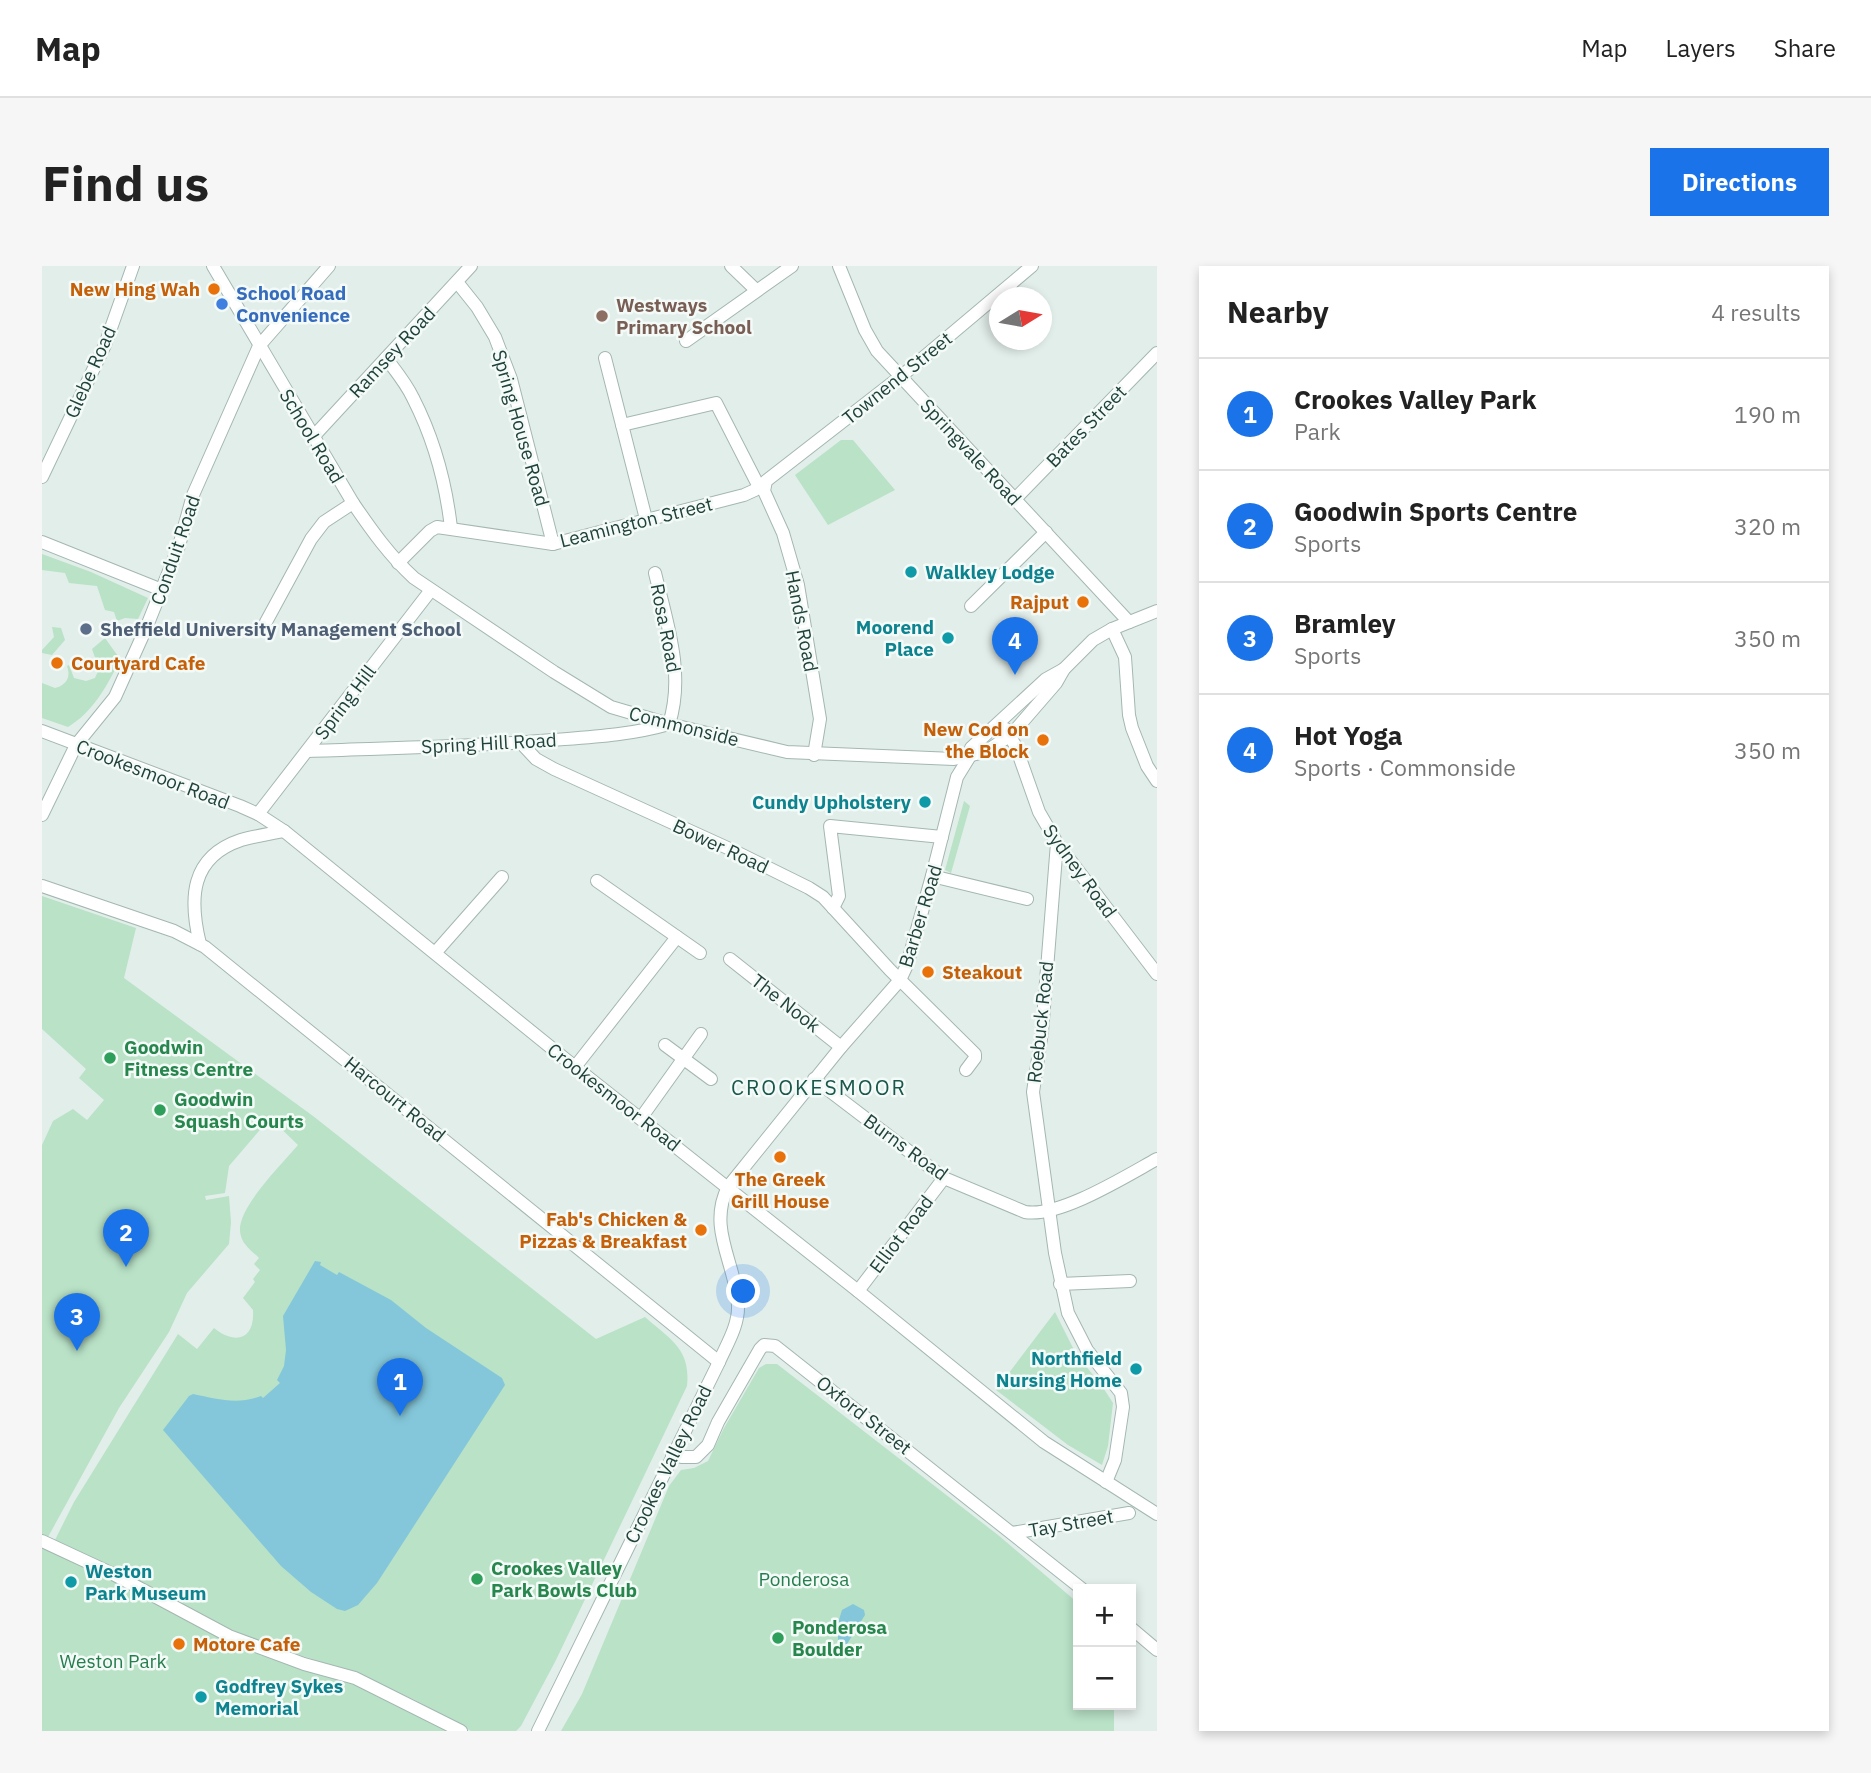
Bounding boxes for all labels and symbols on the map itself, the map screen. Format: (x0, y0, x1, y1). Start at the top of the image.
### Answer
place label: New Hing Wah (70, 277, 200, 301)
marker: New Hing Wah (206, 281, 222, 297)
place label: School Road Convenience (236, 281, 350, 327)
north arrow (989, 287, 1052, 350)
place label: Westways Primary School (616, 293, 752, 339)
marker: School Road Convenience (214, 296, 230, 312)
street label: Ramsey Road (344, 301, 440, 403)
marker: Westways Primary School (594, 308, 610, 324)
street label: Glebe Road (59, 322, 121, 422)
street label: Townend Street (837, 326, 957, 430)
street label: Spring House Road (487, 347, 555, 509)
street label: Bates Street (1041, 380, 1131, 472)
street label: School Road (274, 384, 350, 488)
street label: Springvale Road (915, 393, 1027, 511)
street label: Leamington Street (557, 491, 715, 553)
street label: Conduit Road (145, 492, 205, 608)
place label: Walkley Lodge (925, 560, 1055, 584)
marker: Walkley Lodge (903, 564, 919, 580)
street label: Hands Road (780, 568, 824, 674)
street label: Rosa Road (646, 581, 686, 675)
place label: Rajput (1010, 590, 1069, 614)
marker: Rajput (1075, 594, 1091, 610)
place label: Moorend Place (856, 615, 934, 661)
place label: Sheffield University Management School (100, 617, 462, 641)
pin: 4 (992, 617, 1038, 675)
marker: Sheffield University Management School (78, 621, 94, 637)
marker: Moorend Place (940, 630, 956, 646)
place label: Courtyard Cafe (71, 651, 205, 675)
marker: Courtyard Cafe (49, 655, 65, 671)
street label: Spring Hill (309, 660, 381, 744)
street label: Commonside (627, 701, 741, 751)
place label: New Cod on the Block (923, 717, 1029, 763)
street label: Spring Hill Road (421, 727, 557, 759)
marker: New Cod on the Block (1035, 732, 1051, 748)
street label: Crookesmoor Road (73, 734, 233, 814)
place label: Cundy Upholstery (752, 790, 912, 814)
marker: Cundy Upholstery (917, 794, 933, 810)
street label: Bower Road (669, 813, 773, 879)
street label: Sydney Road (1038, 819, 1122, 923)
street label: Barber Road (893, 862, 947, 970)
place label: Steakout (942, 960, 1022, 984)
street label: Roebuck Road (1022, 960, 1058, 1084)
marker: Steakout (920, 964, 936, 980)
street label: The Nook (747, 969, 825, 1037)
place label: Goodwin Fitness Centre (124, 1035, 253, 1081)
street label: Crookesmoor Road (543, 1038, 685, 1156)
marker: Goodwin Fitness Centre (102, 1050, 118, 1066)
street label: Harcourt Road (340, 1051, 450, 1147)
district label: CROOKESMOOR (731, 1073, 907, 1101)
place label: Goodwin Squash Courts (174, 1087, 304, 1133)
marker: Goodwin Squash Courts (152, 1102, 168, 1118)
street label: Burns Road (859, 1108, 953, 1186)
marker: The Greek Grill House (772, 1149, 788, 1165)
place label: The Greek Grill House (731, 1167, 829, 1213)
street label: Elliot Road (864, 1190, 938, 1278)
place label: Fab's Chicken & Pizzas & Breakfast (519, 1207, 687, 1253)
pin: 2 (103, 1209, 149, 1267)
marker: Fab's Chicken & Pizzas & Breakfast (693, 1222, 709, 1238)
your location (726, 1274, 760, 1308)
pin: 3 (54, 1293, 100, 1351)
place label: Northfield Nursing Home (996, 1346, 1122, 1392)
pin: 1 (377, 1358, 423, 1416)
marker: Northfield Nursing Home (1128, 1361, 1144, 1377)
street label: Oxford Street (812, 1370, 916, 1460)
street label: Crookes Valley Road (619, 1381, 717, 1547)
street label: Tay Street (1027, 1504, 1115, 1542)
place label: Crookes Valley Park Bowls Club (491, 1556, 637, 1602)
place label: Weston Park Museum (85, 1559, 207, 1605)
park label: Ponderosa (759, 1567, 849, 1591)
marker: Crookes Valley Park Bowls Club (469, 1571, 485, 1587)
marker: Weston Park Museum (63, 1574, 79, 1590)
place label: Ponderosa Boulder (792, 1615, 887, 1661)
marker: Ponderosa Boulder (770, 1630, 786, 1646)
place label: Motore Cafe (193, 1632, 300, 1656)
marker: Motore Cafe (171, 1636, 187, 1652)
park label: Weston Park (59, 1649, 167, 1673)
place label: Godfrey Sykes Memorial (215, 1674, 343, 1720)
marker: Godfrey Sykes Memorial (193, 1689, 209, 1705)

